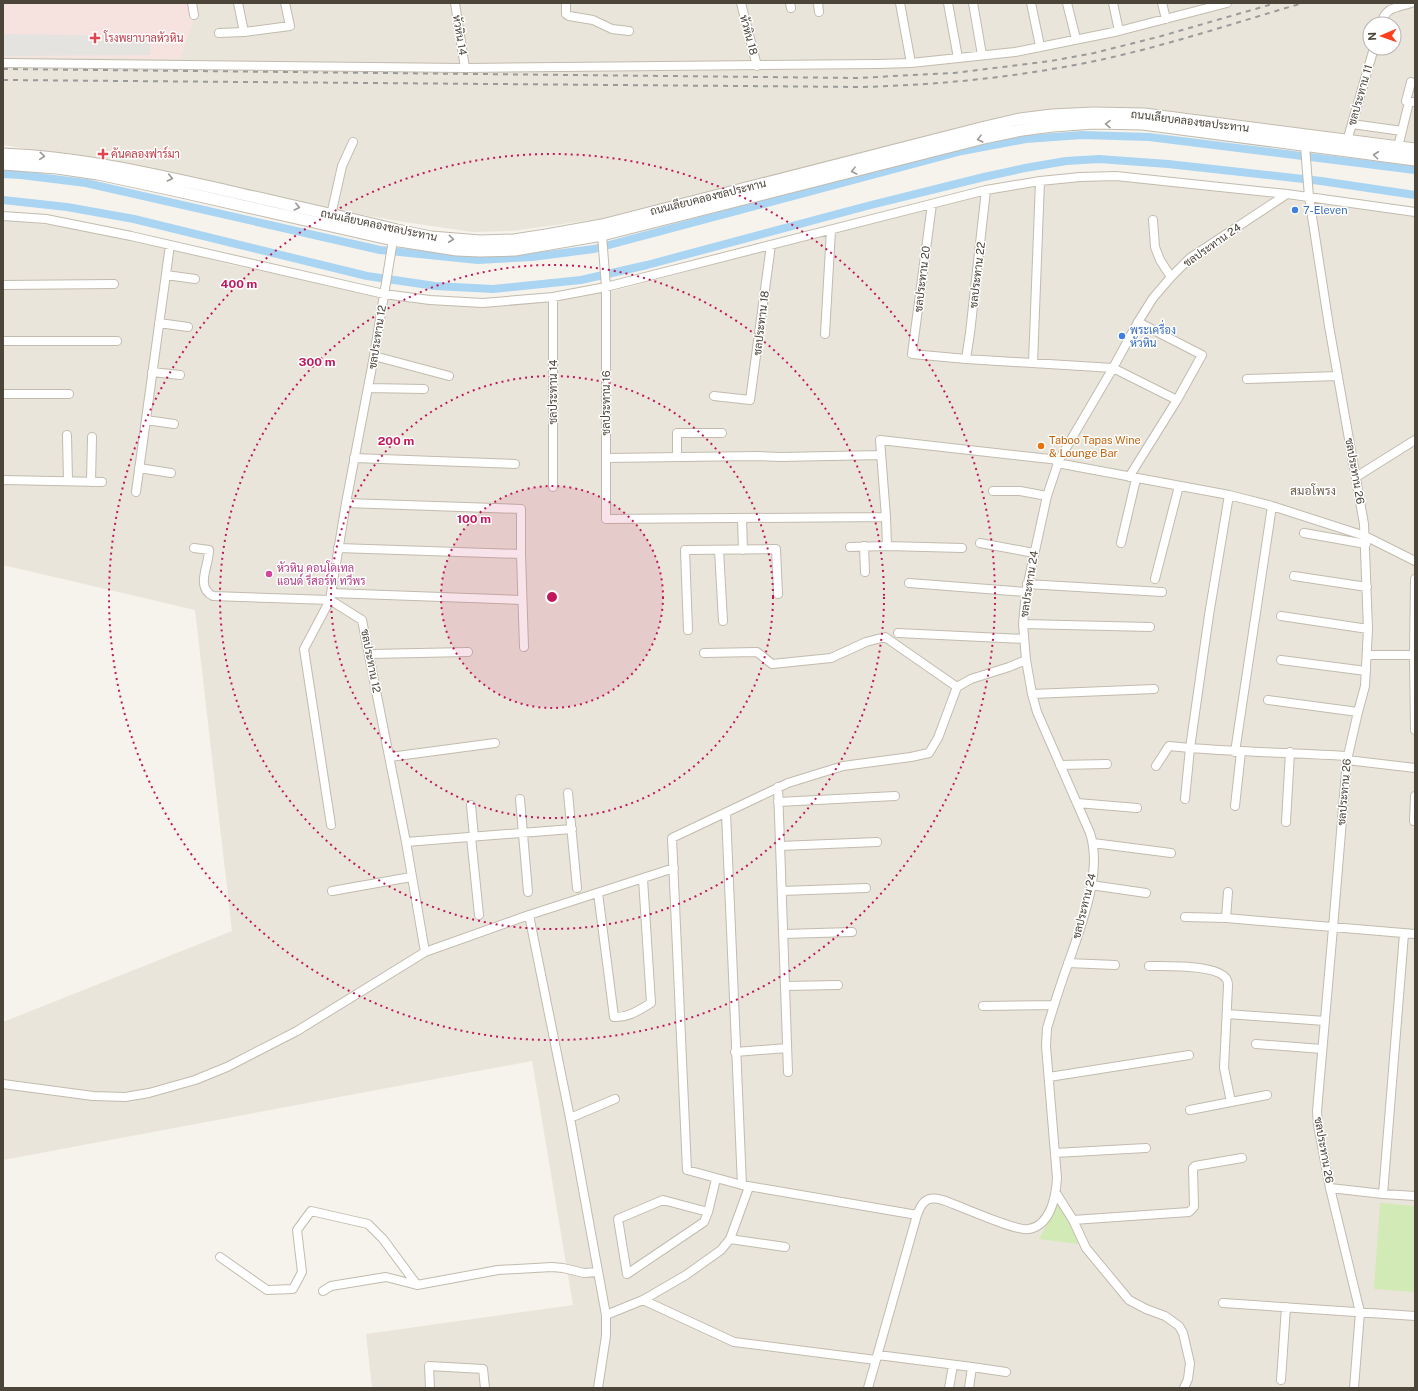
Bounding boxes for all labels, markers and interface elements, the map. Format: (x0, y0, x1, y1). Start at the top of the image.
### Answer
street label: หัวหิน 18 (738, 13, 761, 56)
street label: หัวหิน 14 (451, 14, 470, 56)
north arrow (1362, 16, 1402, 56)
place label: โรงพยาบาลหัวหิน (103, 30, 183, 44)
marker: โรงพยาบาลหัวหิน (89, 32, 101, 44)
text: N (1366, 32, 1378, 41)
street label: ชลประทาน 11 (1346, 63, 1374, 127)
street label: ถนนเลียบคลองชลประทาน (1130, 106, 1250, 134)
one-way arrow (1105, 119, 1111, 128)
one-way arrow (976, 134, 983, 142)
place label: คันคลองฟาร์มา (111, 146, 180, 160)
marker: คันคลองฟาร์มา (98, 149, 108, 159)
one-way arrow (1373, 151, 1379, 160)
one-way arrow (39, 152, 45, 161)
one-way arrow (850, 166, 857, 175)
one-way arrow (167, 174, 173, 182)
street label: ถนนเลียบคลองชลประทาน (648, 175, 767, 217)
one-way arrow (293, 203, 300, 211)
place label: 7-Eleven (1303, 204, 1348, 216)
street label: ถนนเลียบคลองชลประทาน (320, 205, 439, 243)
marker: 7-Eleven (1290, 205, 1300, 215)
street label: ชลประทาน 24 (1181, 221, 1243, 269)
one-way arrow (448, 234, 454, 243)
street label: ชลประทาน 22 (967, 241, 987, 309)
street label: ชลประทาน 20 (912, 245, 932, 313)
text: 400 m (221, 277, 258, 291)
street label: ชลประทาน 18 (751, 290, 771, 356)
street label: ชลประทาน 12 (366, 304, 388, 370)
place label: พระเครื่อง หัวหิน (1130, 319, 1176, 349)
marker: พระเครื่อง หัวหิน (1117, 331, 1127, 341)
text: 300 m (299, 355, 336, 369)
street label: ชลประทาน 14 (547, 359, 559, 425)
street label: ชลประทาน 16 (600, 370, 612, 436)
text: 200 m (378, 434, 414, 448)
place label: Taboo Tapas Wine & Lounge Bar (1049, 434, 1141, 459)
street label: ชลประทาน 26 (1343, 437, 1367, 505)
marker: Taboo Tapas Wine & Lounge Bar (1036, 441, 1046, 451)
district label: สมอโพรง (1290, 483, 1336, 498)
text: 100 m (457, 512, 491, 526)
street label: ชลประทาน 24 (1018, 550, 1040, 618)
place label: หัวหิน คอนโดเทล แอนด์ รีสอร์ท ทวีพร (277, 560, 366, 587)
marker: หัวหิน คอนโดเทล แอนด์ รีสอร์ท ทวีพร (264, 569, 274, 579)
centre of rings (545, 590, 559, 604)
street label: ชลประทาน 12 (359, 628, 383, 694)
street label: ชลประทาน 26 (1335, 758, 1353, 826)
street label: ชลประทาน 24 (1070, 872, 1098, 940)
street label: ชลประทาน 26 (1312, 1116, 1336, 1184)

